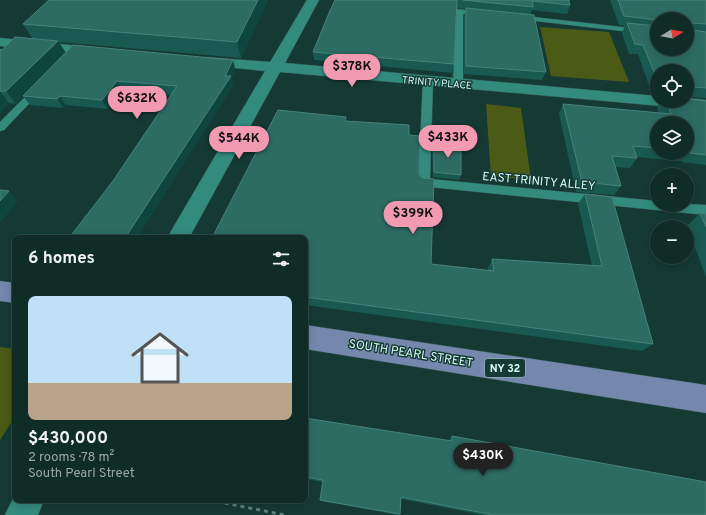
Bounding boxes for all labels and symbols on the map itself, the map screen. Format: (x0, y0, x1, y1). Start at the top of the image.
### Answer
north arrow (650, 12, 694, 56)
pin: $378K (324, 54, 380, 88)
street label: TRINITY PLACE (401, 74, 472, 93)
pin: $632K (109, 86, 165, 120)
pin: $433K (420, 125, 476, 159)
pin: $544K (211, 126, 267, 160)
street label: EAST TRINITY ALLEY (482, 169, 596, 195)
pin: $399K (385, 201, 441, 235)
street label: SOUTH PEARL STREET (348, 336, 474, 372)
road number: NY 32 (485, 359, 525, 377)
pin: $430K (455, 443, 511, 477)

